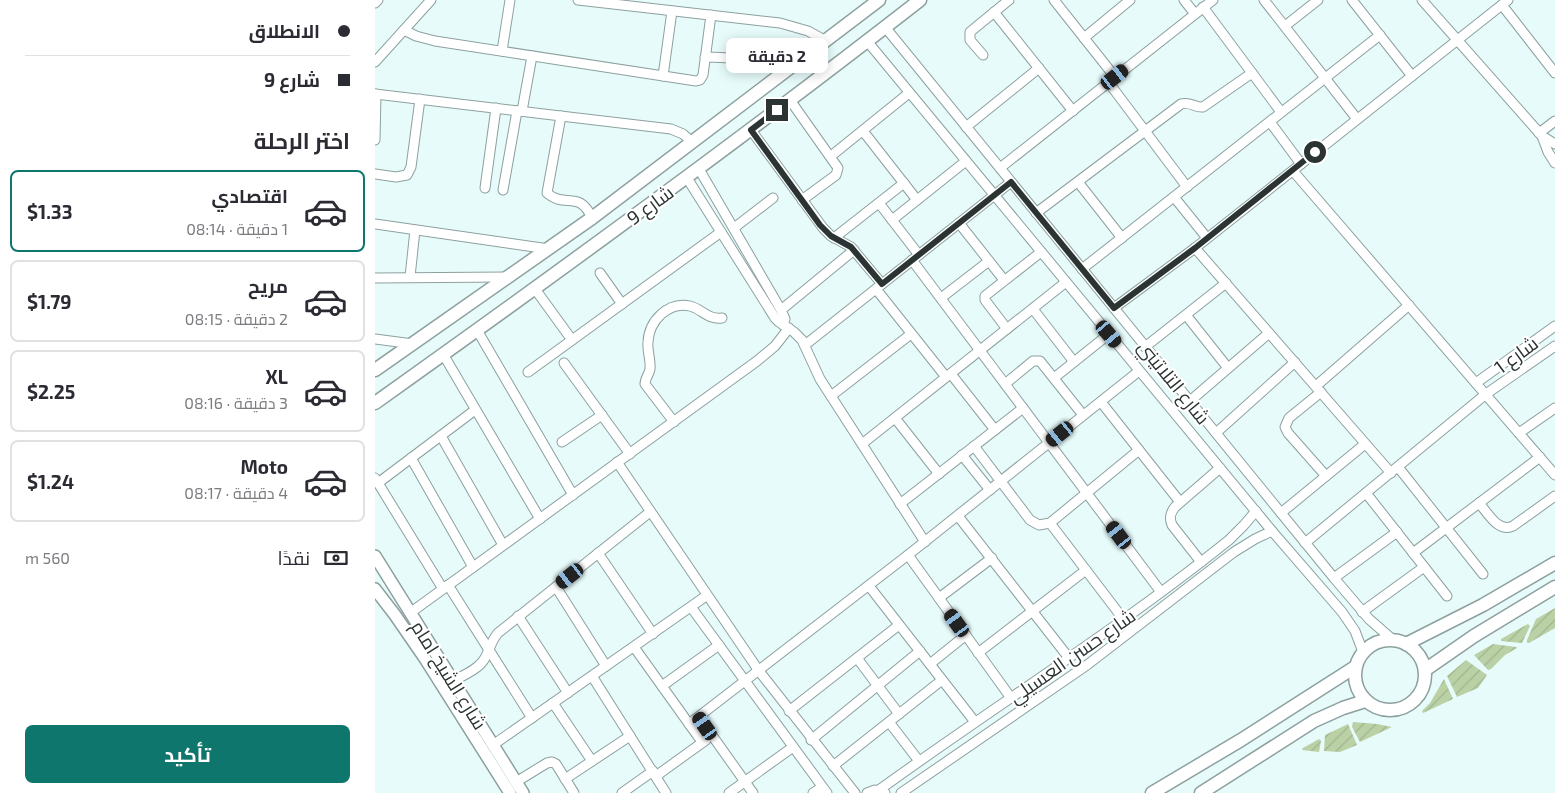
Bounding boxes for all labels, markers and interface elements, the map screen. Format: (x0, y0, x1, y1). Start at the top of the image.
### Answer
text: الانطلاق (249, 19, 320, 42)
callout: 2 دقيقة (726, 38, 828, 72)
text: 2 دقيقة (748, 46, 806, 65)
car (1098, 62, 1131, 92)
text: شارع 9 (264, 68, 320, 91)
route end (766, 99, 788, 121)
text: اختر الرحلة (254, 127, 350, 153)
route start (1304, 141, 1326, 163)
street label: شارع 9 (622, 180, 679, 232)
text: اقتصادي (212, 184, 288, 207)
icon: car (303, 189, 348, 234)
text: $1.33 (27, 200, 72, 223)
text: 1 دقيقة · 08:14 (186, 219, 288, 238)
text: مريح (248, 274, 288, 297)
icon: car (303, 279, 348, 324)
text: $1.79 (27, 290, 72, 313)
text: 2 دقيقة · 08:15 (185, 309, 288, 328)
car (1093, 318, 1124, 350)
street label: شارع 1 (1489, 331, 1544, 381)
street label: شارع التلاتيني (1130, 335, 1215, 431)
text: XL (266, 365, 288, 388)
icon: car (303, 369, 348, 414)
text: $2.25 (27, 380, 75, 403)
text: 3 دقيقة · 08:16 (184, 393, 288, 412)
car (1043, 419, 1076, 449)
text: Moto (240, 455, 288, 478)
icon: car (303, 459, 348, 504)
text: $1.24 (27, 470, 74, 493)
text: 4 دقيقة · 08:17 (184, 483, 288, 502)
car (1103, 519, 1134, 551)
icon: cash (322, 544, 350, 572)
text: نقدًا (278, 546, 310, 569)
text: 560 m (25, 548, 70, 567)
car (553, 561, 586, 591)
street label: شارع حسن العسيلي (1004, 603, 1142, 711)
car (942, 606, 971, 640)
street label: شارع الشيخ امام (404, 616, 492, 735)
car (690, 709, 719, 743)
button: تأكيد (25, 725, 350, 783)

